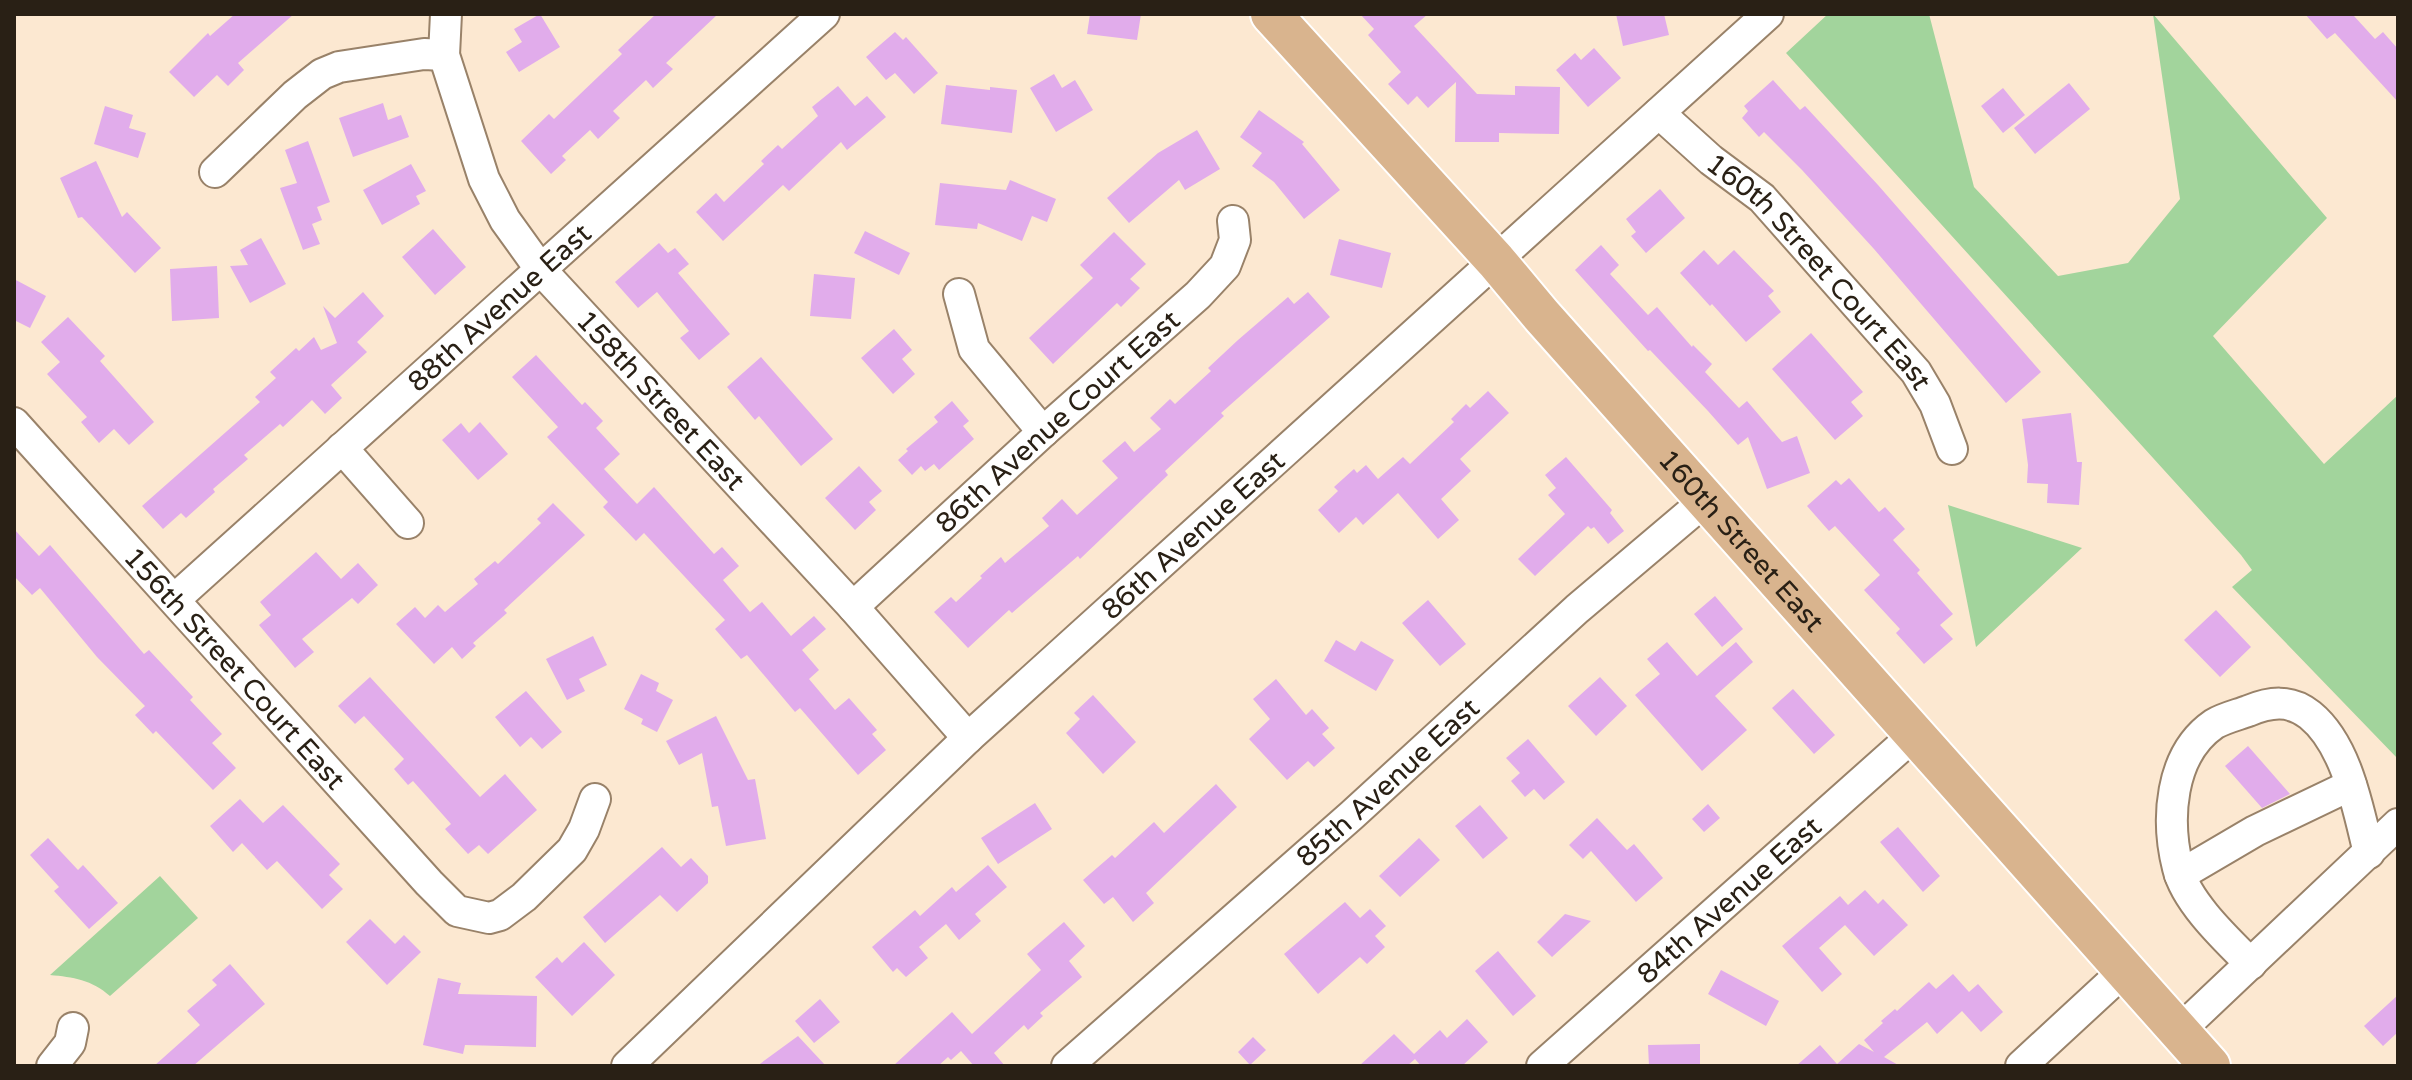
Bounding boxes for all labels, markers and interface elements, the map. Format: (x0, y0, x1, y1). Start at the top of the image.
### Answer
street label: 160th Street Court East (1699, 146, 1939, 396)
street label: 88th Avenue East (401, 216, 598, 399)
street label: 86th Avenue Court East (929, 303, 1187, 541)
street label: 158th Street East (569, 304, 752, 498)
street label: 160th Street East (1651, 443, 1831, 639)
street label: 86th Avenue East (1095, 444, 1292, 627)
street label: 156th Street Court East (116, 541, 352, 797)
street label: 85th Avenue East (1289, 691, 1487, 874)
street label: 84th Avenue East (1630, 809, 1829, 991)

